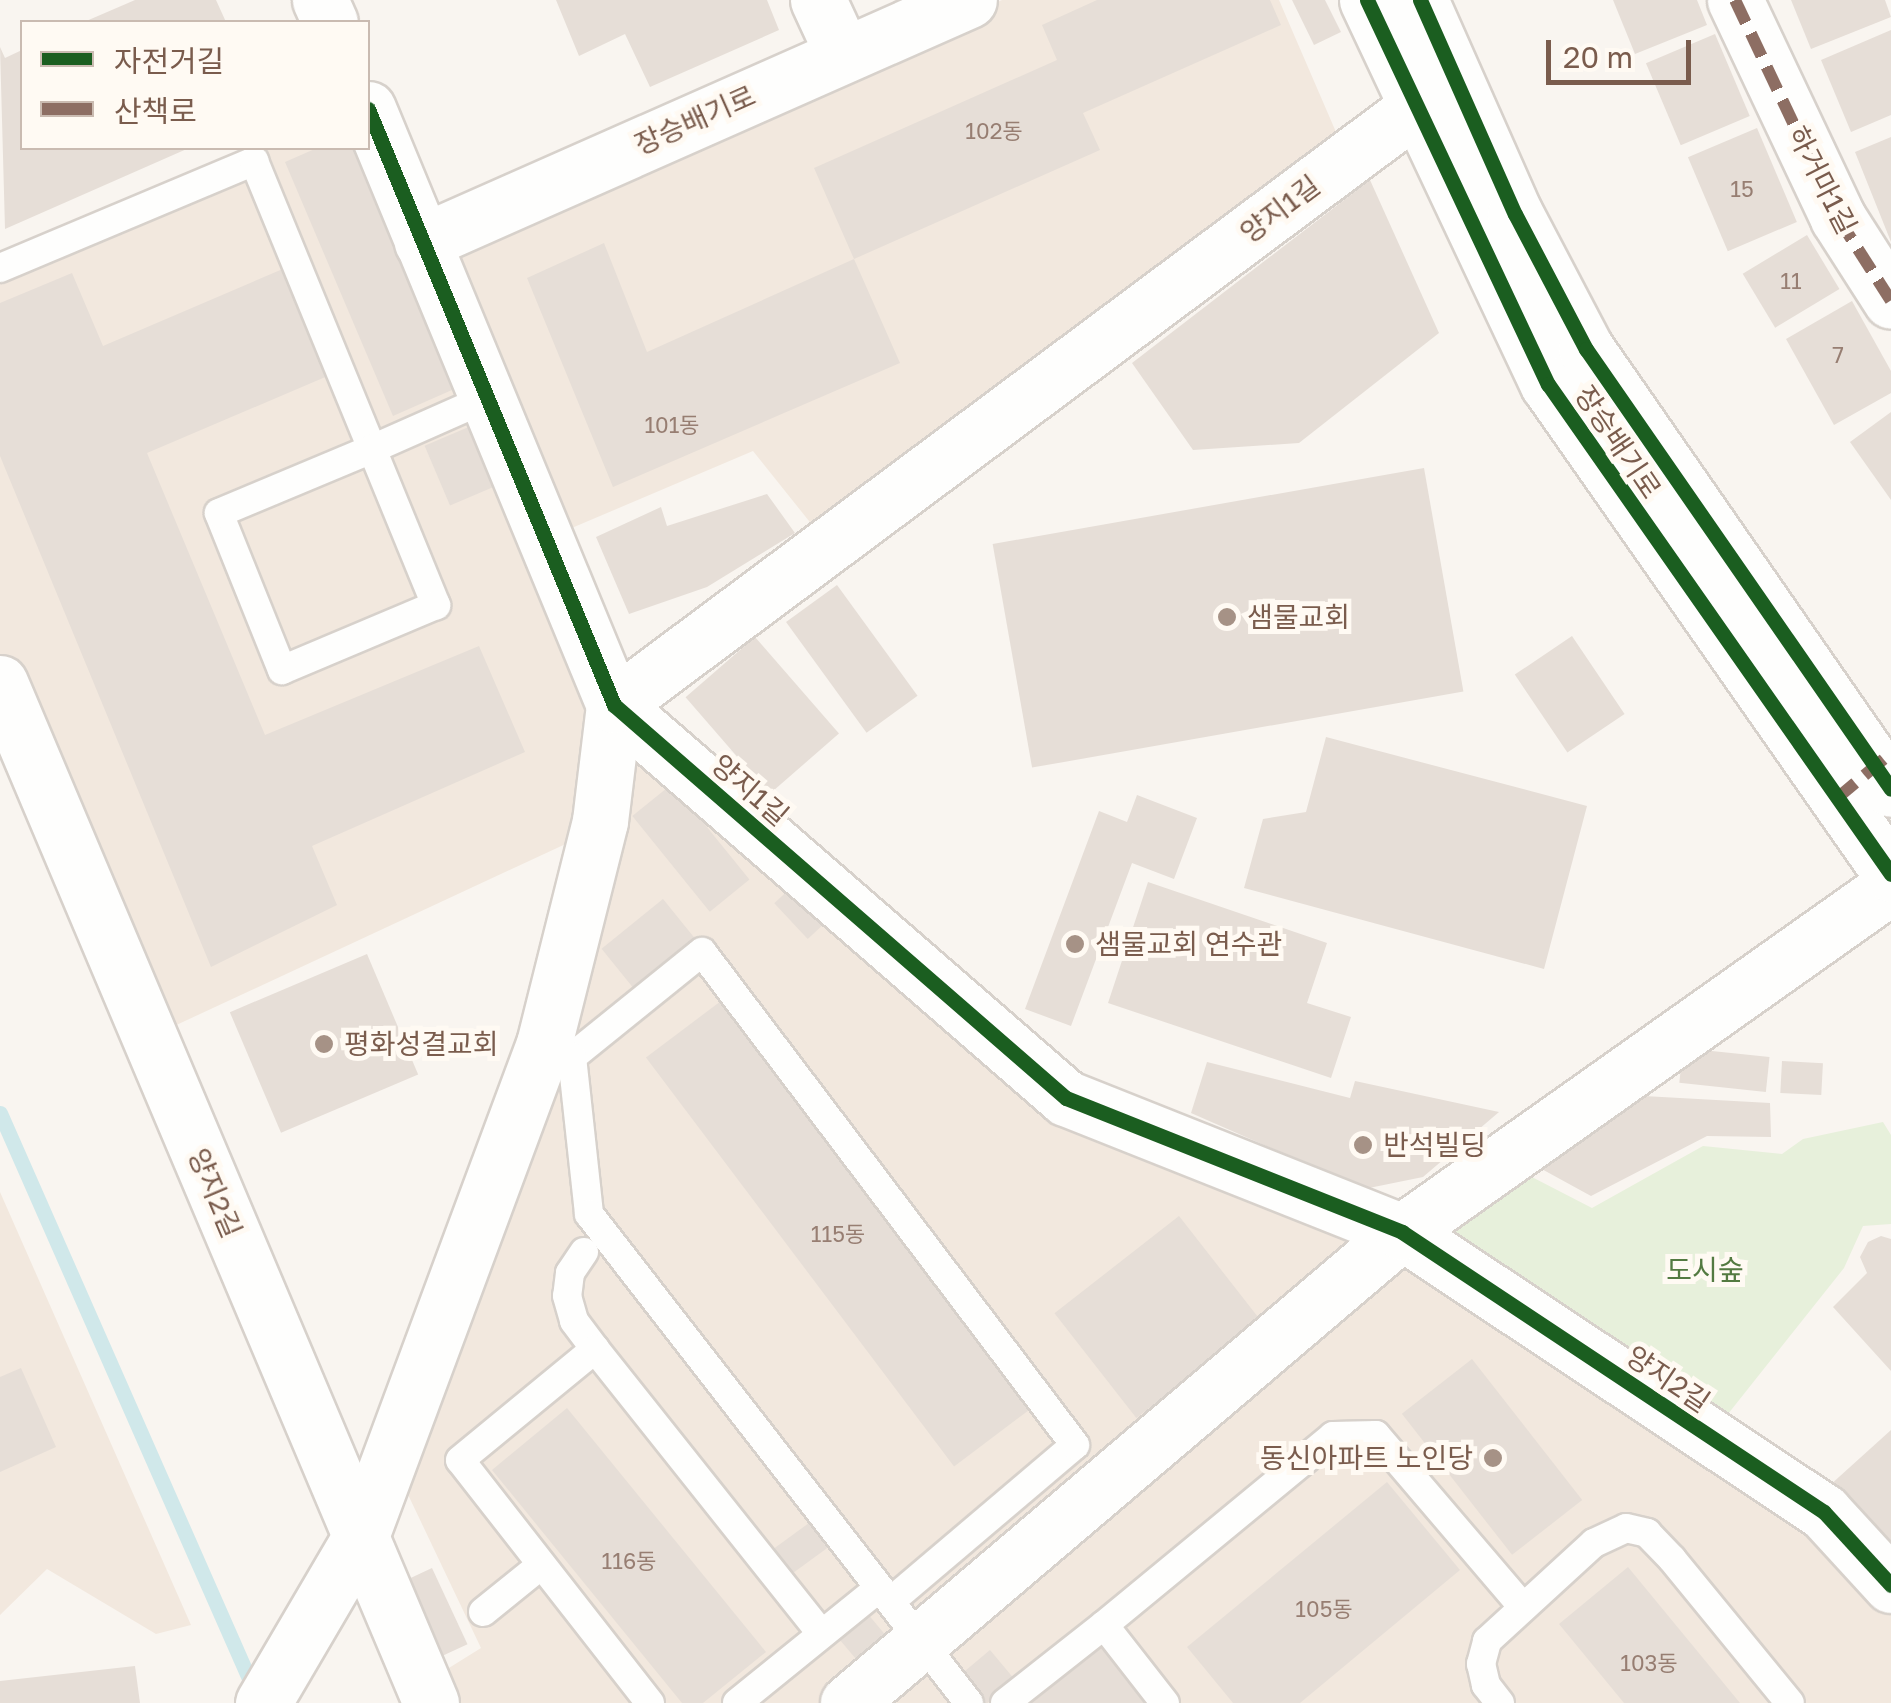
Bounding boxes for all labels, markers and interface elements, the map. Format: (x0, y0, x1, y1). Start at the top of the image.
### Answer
legend (20, 20, 370, 150)
scale bar (1551, 20, 1696, 82)
text: 20 m (1563, 39, 1633, 75)
text: 자전거길 (114, 43, 224, 79)
street label: 장승배기로 (629, 78, 761, 162)
text: 산책로 (114, 93, 197, 129)
house number: 102동 (965, 118, 1023, 144)
street label: 하거마1길 (1781, 120, 1863, 240)
street label: 양지1길 (1234, 168, 1326, 250)
house number: 15 (1730, 176, 1754, 202)
house number: 11 (1780, 268, 1802, 294)
house number: 7 (1832, 342, 1844, 368)
street label: 장승배기로 (1568, 379, 1668, 505)
house number: 101동 (644, 412, 700, 438)
place label: 샘물교회 (1247, 600, 1350, 634)
marker: 샘물교회 (1216, 606, 1238, 628)
street label: 양지1길 (705, 748, 795, 832)
place label: 샘물교회 연수관 (1095, 927, 1282, 961)
marker: 샘물교회 연수관 (1064, 933, 1086, 955)
place label: 평화성결교회 (344, 1027, 499, 1061)
marker: 평화성결교회 (313, 1033, 335, 1055)
place label: 반석빌딩 (1383, 1128, 1486, 1162)
marker: 반석빌딩 (1352, 1134, 1374, 1156)
street label: 양지2길 (181, 1143, 249, 1243)
house number: 115동 (811, 1221, 865, 1247)
park label: 도시숲 (1666, 1253, 1744, 1287)
street label: 양지2길 (1620, 1339, 1716, 1419)
place label: 동신아파트 노인당 (1260, 1441, 1473, 1475)
marker: 동신아파트 노인당 (1482, 1447, 1504, 1469)
house number: 116동 (602, 1548, 656, 1574)
house number: 105동 (1295, 1596, 1353, 1622)
house number: 103동 (1620, 1650, 1678, 1676)

